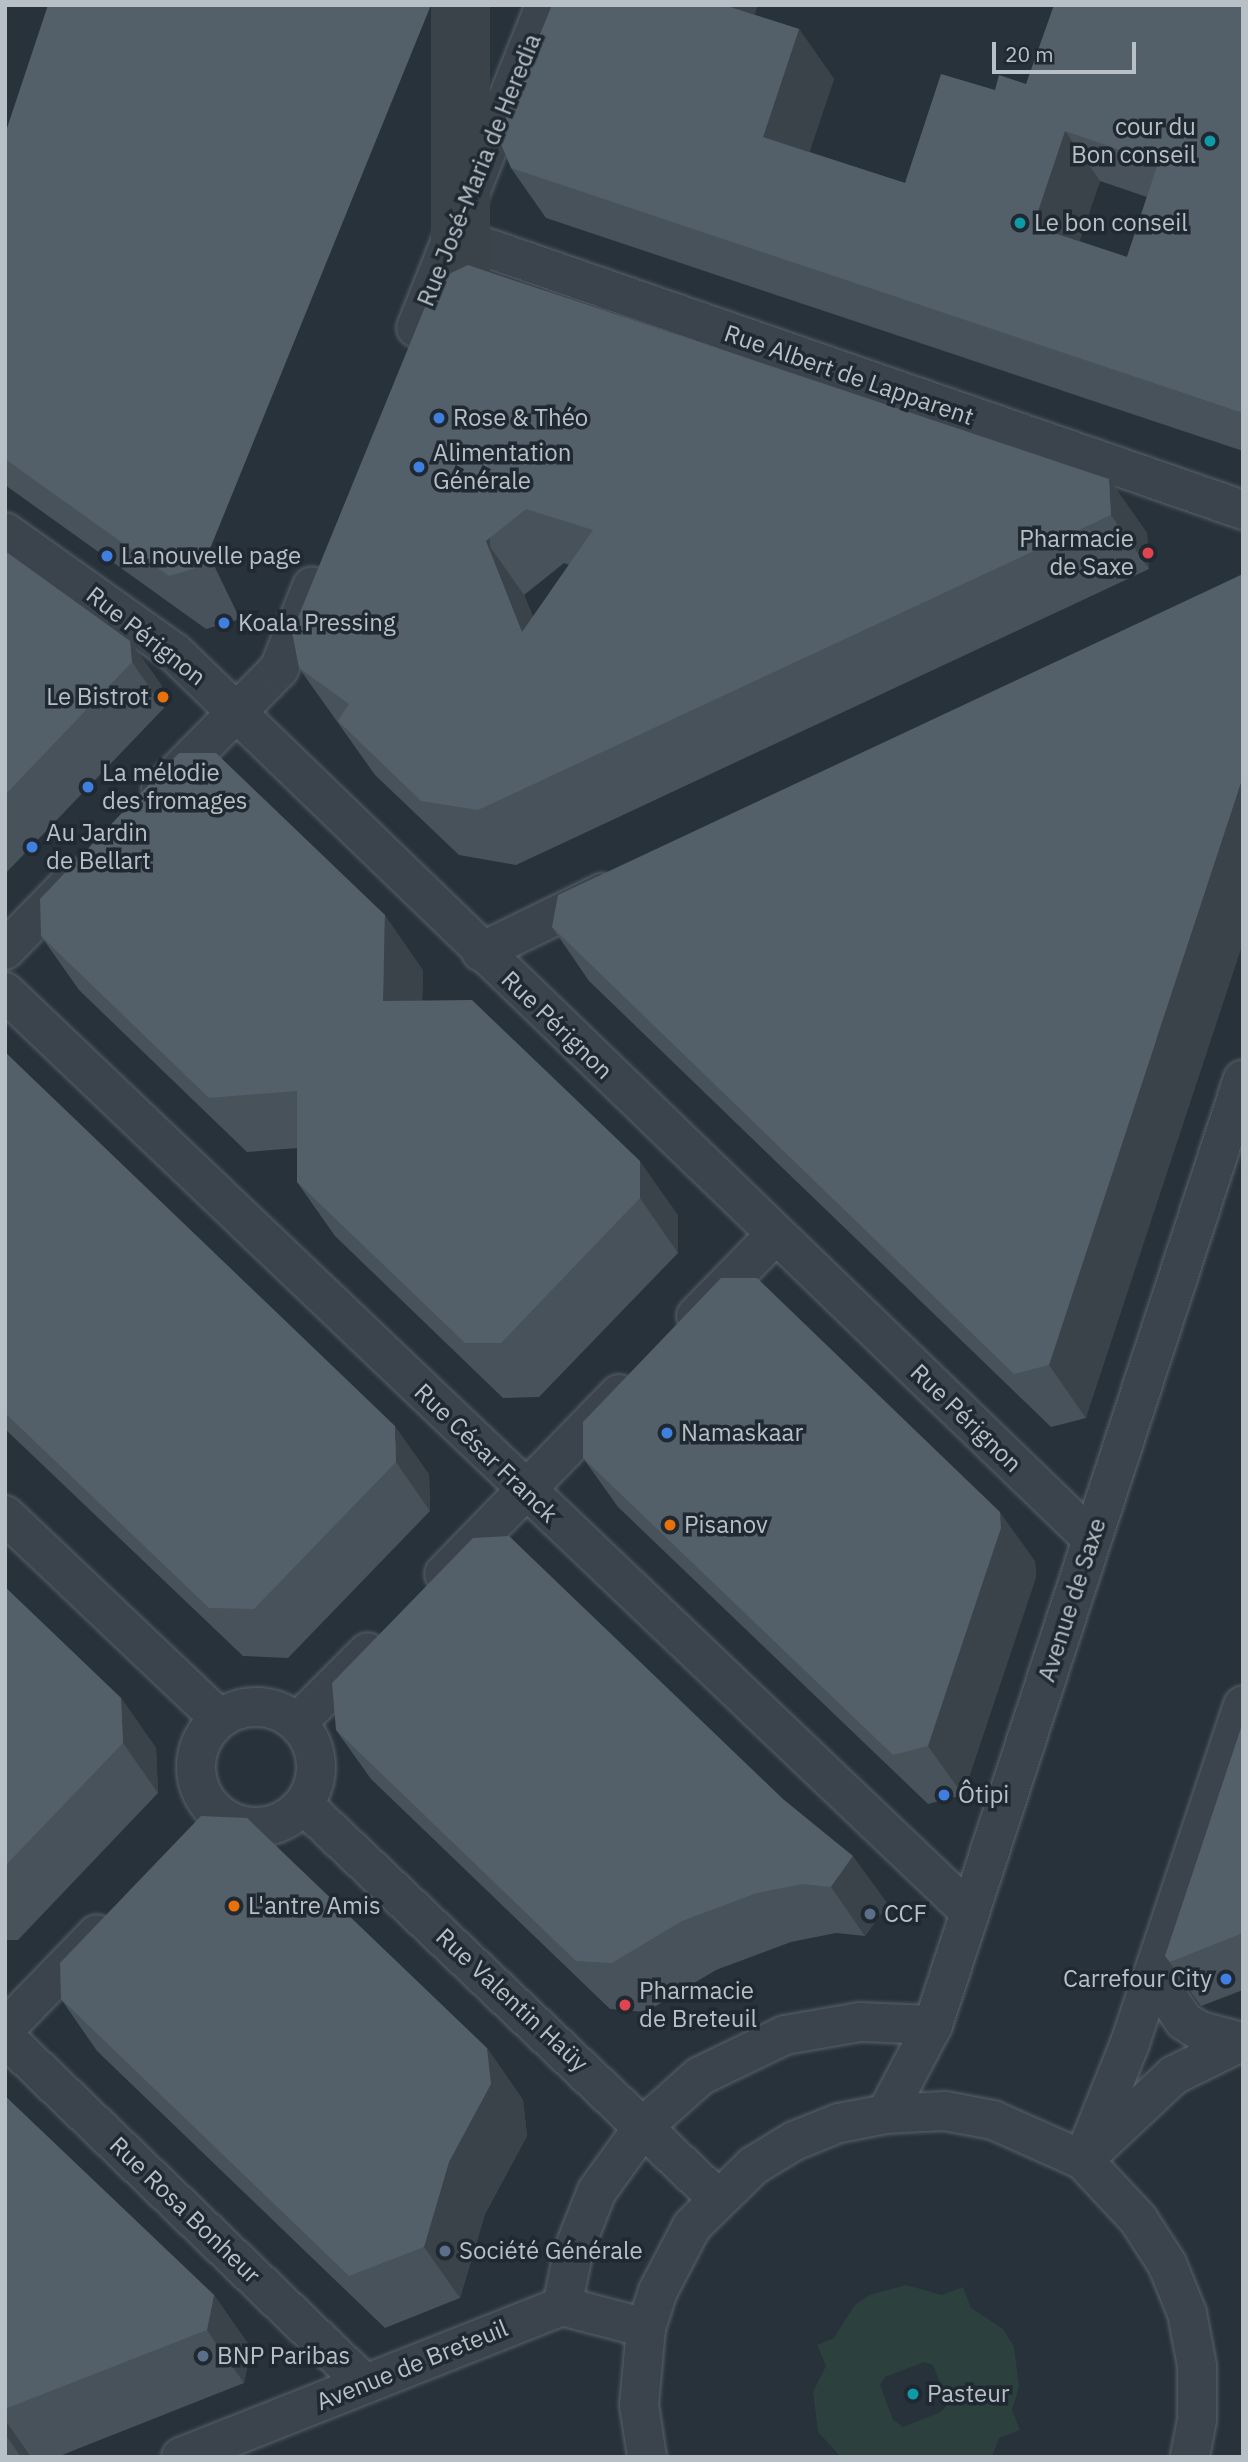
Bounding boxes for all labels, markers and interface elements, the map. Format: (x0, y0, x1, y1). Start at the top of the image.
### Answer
scale bar (996, 28, 1140, 72)
street label: Rue José-Maria de Heredia (411, 30, 547, 310)
text: 20 m (1005, 40, 1054, 68)
place label: cour du Bon conseil (1071, 113, 1196, 169)
marker: cour du Bon conseil (1202, 133, 1218, 149)
place label: Le bon conseil (1034, 209, 1188, 237)
marker: Le bon conseil (1012, 215, 1028, 231)
street label: Rue Albert de Lapparent (720, 319, 978, 431)
place label: Rose & Théo (453, 404, 588, 432)
marker: Rose & Théo (431, 410, 447, 426)
place label: Alimentation Générale (433, 439, 571, 495)
marker: Alimentation Générale (411, 459, 427, 475)
place label: Pharmacie de Saxe (1019, 525, 1134, 581)
place label: La nouvelle page (121, 542, 301, 570)
marker: Pharmacie de Saxe (1140, 545, 1156, 561)
marker: La nouvelle page (99, 548, 115, 564)
street label: Rue Pérignon (81, 581, 211, 691)
place label: Koala Pressing (238, 609, 396, 637)
marker: Koala Pressing (216, 615, 232, 631)
place label: Le Bistrot (46, 683, 149, 711)
marker: Le Bistrot (155, 689, 171, 705)
place label: La mélodie des fromages (102, 759, 248, 815)
marker: La mélodie des fromages (80, 779, 96, 795)
place label: Au Jardin de Bellart (46, 819, 151, 875)
marker: Au Jardin de Bellart (24, 839, 40, 855)
street label: Rue Pérignon (495, 965, 619, 1085)
street label: Rue Pérignon (904, 1358, 1028, 1478)
street label: Rue César Franck (408, 1377, 564, 1529)
place label: Namaskaar (681, 1419, 803, 1447)
marker: Namaskaar (659, 1425, 675, 1441)
place label: Pisanov (684, 1511, 768, 1539)
street label: Avenue de Saxe (1032, 1515, 1112, 1685)
marker: Pisanov (662, 1517, 678, 1533)
place label: Ôtipi (958, 1781, 1009, 1809)
marker: Ôtipi (936, 1787, 952, 1803)
place label: L'antre Amis (248, 1892, 381, 1920)
marker: L'antre Amis (226, 1898, 242, 1914)
place label: CCF (884, 1900, 927, 1928)
marker: CCF (862, 1906, 878, 1922)
street label: Rue Valentin Haüy (430, 1922, 594, 2078)
place label: Carrefour City (1063, 1965, 1212, 1993)
marker: Carrefour City (1218, 1971, 1234, 1987)
place label: Pharmacie de Breteuil (639, 1977, 757, 2033)
marker: Pharmacie de Breteuil (617, 1997, 633, 2013)
street label: Rue Rosa Bonheur (104, 2131, 266, 2289)
place label: Société Générale (459, 2237, 643, 2265)
marker: Société Générale (437, 2243, 453, 2259)
street label: Avenue de Breteuil (312, 2313, 512, 2417)
place label: BNP Paribas (217, 2342, 350, 2370)
marker: BNP Paribas (195, 2348, 211, 2364)
place label: Pasteur (927, 2380, 1010, 2408)
marker: Pasteur (905, 2386, 921, 2402)

